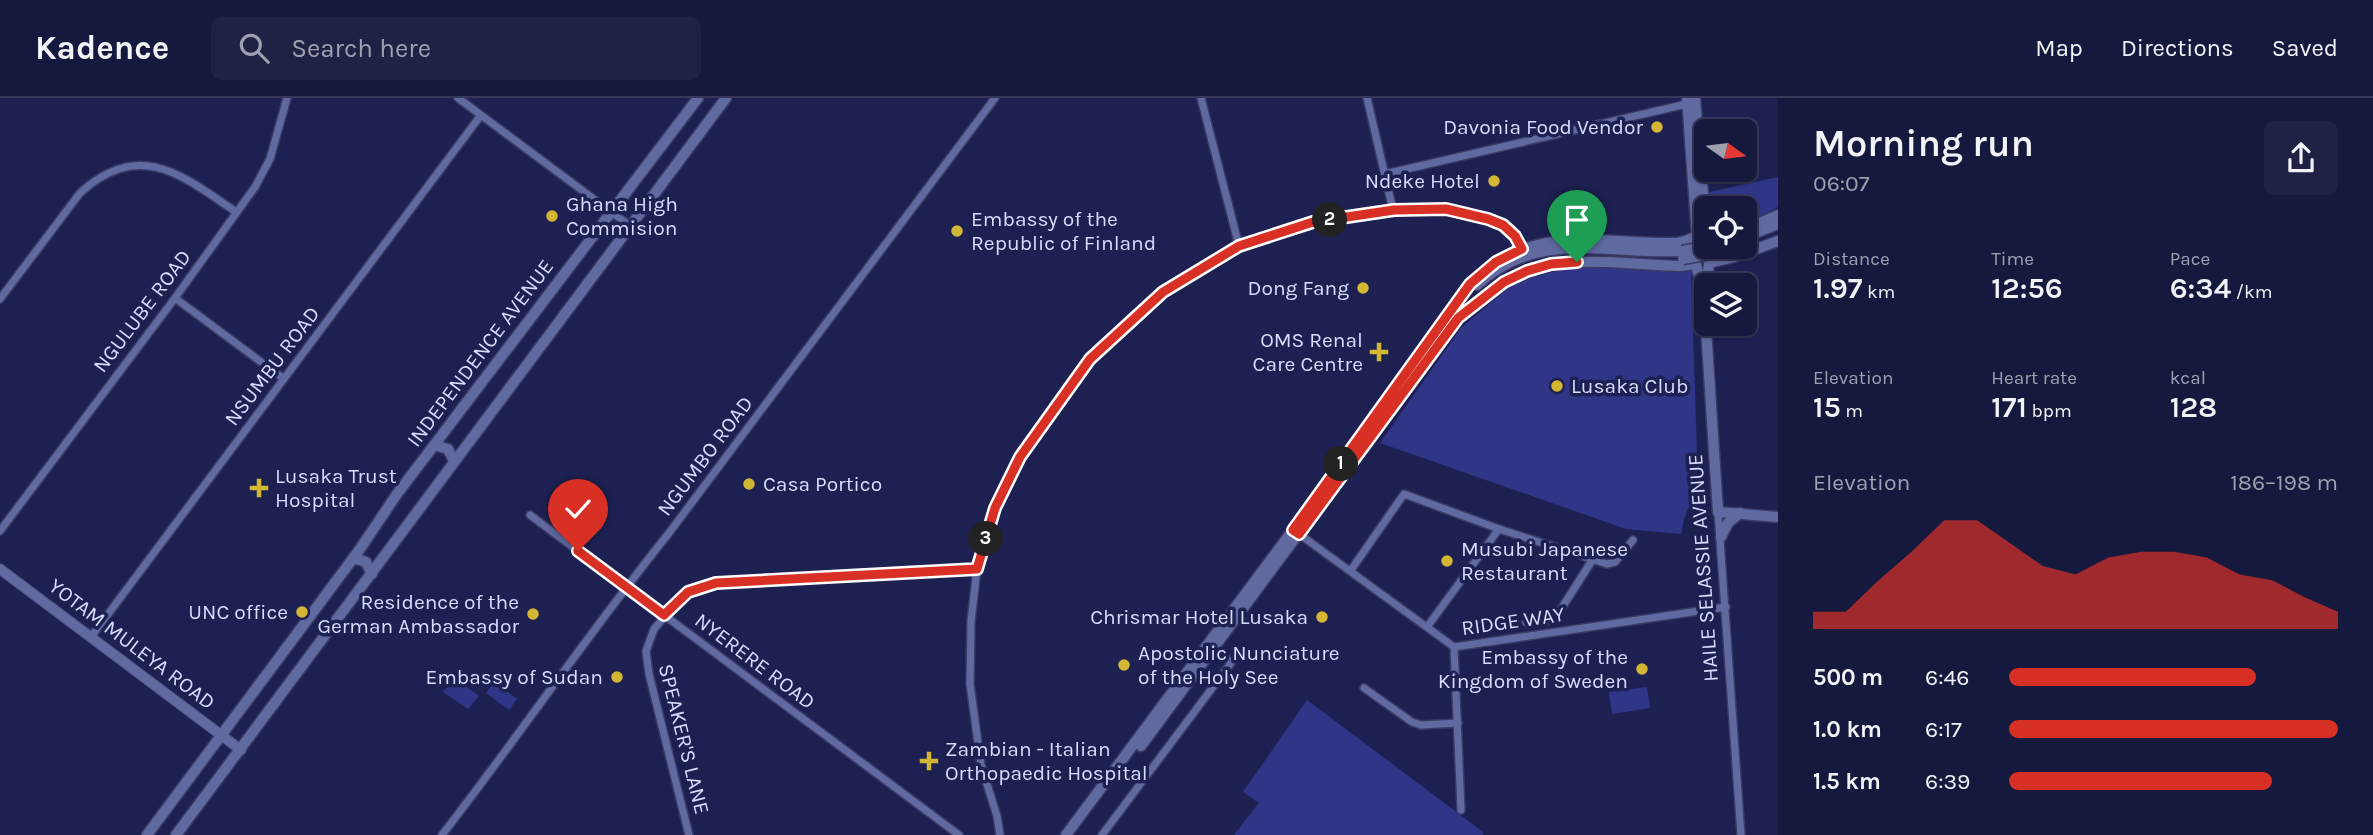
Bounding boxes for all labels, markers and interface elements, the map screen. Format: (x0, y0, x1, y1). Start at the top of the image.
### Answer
search box (211, 17, 701, 80)
text: Kadence (35, 29, 169, 67)
icon: search (235, 29, 273, 67)
text: Search here (291, 33, 431, 64)
text: Map (2035, 34, 2083, 62)
text: Directions (2121, 34, 2234, 62)
text: Saved (2272, 34, 2338, 62)
place label: Davonia Food Vendor (1443, 115, 1643, 139)
marker: Davonia Food Vendor (1649, 119, 1665, 135)
north arrow (1694, 119, 1757, 182)
map controls (1694, 119, 1757, 336)
text: Morning run (1813, 121, 2034, 166)
button: share (2264, 121, 2338, 195)
place label: Ndeke Hotel (1365, 169, 1480, 193)
text: 06:07 (1813, 170, 1870, 197)
marker: Ndeke Hotel (1486, 173, 1502, 189)
pin (1547, 190, 1607, 262)
place label: Ghana High Commision (566, 192, 678, 240)
button: locate (1694, 196, 1757, 259)
icon: arrive (1558, 201, 1596, 239)
pin: 2 (1312, 202, 1348, 238)
place label: Embassy of the Republic of Finland (971, 207, 1156, 255)
marker: Ghana High Commision (544, 208, 560, 224)
text: 2 (1324, 208, 1335, 230)
marker: Embassy of the Republic of Finland (949, 223, 965, 239)
street label: NGULUBE ROAD (88, 245, 196, 377)
text: Distance (1813, 248, 1890, 270)
text: Time (1991, 248, 2034, 270)
text: Pace (2170, 248, 2210, 270)
street label: INDEPENDENCE AVENUE (402, 255, 558, 451)
text: 1.97 (1813, 270, 1862, 306)
text: 12:56 (1991, 270, 2063, 306)
text: 6:34 (2170, 270, 2231, 306)
button: layers (1694, 273, 1757, 336)
place label: Dong Fang (1248, 276, 1349, 300)
marker: Dong Fang (1355, 280, 1371, 296)
text: km (1862, 281, 1895, 303)
text: /km (2231, 281, 2273, 303)
street label: NSUMBU ROAD (219, 302, 325, 430)
place label: OMS Renal Care Centre (1253, 328, 1363, 376)
marker: OMS Renal Care Centre (1369, 342, 1389, 362)
text: Elevation (1813, 367, 1893, 389)
text: Heart rate (1991, 367, 2077, 389)
text: kcal (2170, 367, 2206, 389)
place label: Lusaka Club (1571, 374, 1688, 398)
marker: Lusaka Club (1549, 378, 1565, 394)
text: 15 (1813, 389, 1841, 425)
text: 171 (1991, 389, 2027, 425)
text: 128 (2170, 389, 2217, 425)
street label: NGUMBO ROAD (652, 392, 758, 520)
text: m (1841, 400, 1863, 422)
text: bpm (2027, 400, 2072, 422)
pin: 1 (1324, 446, 1358, 482)
text: 1 (1337, 452, 1344, 474)
street label: HAILE SELASSIE AVENUE (1683, 453, 1723, 683)
place label: Lusaka Trust Hospital (275, 464, 397, 512)
text: Elevation (1813, 469, 1910, 496)
text: 186–198 m (2230, 469, 2338, 496)
place label: Casa Portico (763, 472, 882, 496)
marker: Casa Portico (741, 476, 757, 492)
marker: Lusaka Trust Hospital (249, 478, 269, 498)
pin (548, 479, 608, 551)
icon: check (559, 490, 597, 528)
pin: 3 (968, 522, 1004, 556)
text: 3 (980, 527, 991, 549)
place label: Musubi Japanese Restaurant (1461, 537, 1628, 585)
marker: Musubi Japanese Restaurant (1439, 553, 1455, 569)
street label: YOTAM MULEYA ROAD (44, 574, 220, 714)
place label: Residence of the German Ambassador (317, 590, 519, 638)
place label: UNC office (188, 600, 288, 624)
street label: RIDGE WAY (1460, 602, 1567, 640)
marker: UNC office (294, 604, 310, 620)
place label: Chrismar Hotel Lusaka (1090, 605, 1308, 629)
marker: Residence of the German Ambassador (525, 606, 541, 622)
street label: NYERERE ROAD (690, 608, 820, 714)
marker: Chrismar Hotel Lusaka (1314, 609, 1330, 625)
place label: Apostolic Nunciature of the Holy See (1138, 641, 1340, 689)
place label: Embassy of the Kingdom of Sweden (1438, 645, 1628, 693)
marker: Apostolic Nunciature of the Holy See (1116, 657, 1132, 673)
street label: SPEAKER'S LANE (654, 661, 714, 817)
marker: Embassy of the Kingdom of Sweden (1634, 661, 1650, 677)
text: 500 m (1813, 664, 1883, 691)
text: 6:46 (1925, 664, 1969, 691)
place label: Embassy of Sudan (425, 665, 603, 689)
marker: Embassy of Sudan (609, 669, 625, 685)
text: 1.0 km (1813, 716, 1882, 743)
text: 6:17 (1925, 716, 1962, 743)
place label: Zambian - Italian Orthopaedic Hospital (945, 737, 1148, 785)
marker: Zambian - Italian Orthopaedic Hospital (919, 751, 939, 771)
text: 1.5 km (1813, 768, 1881, 795)
text: 6:39 (1925, 768, 1970, 795)

